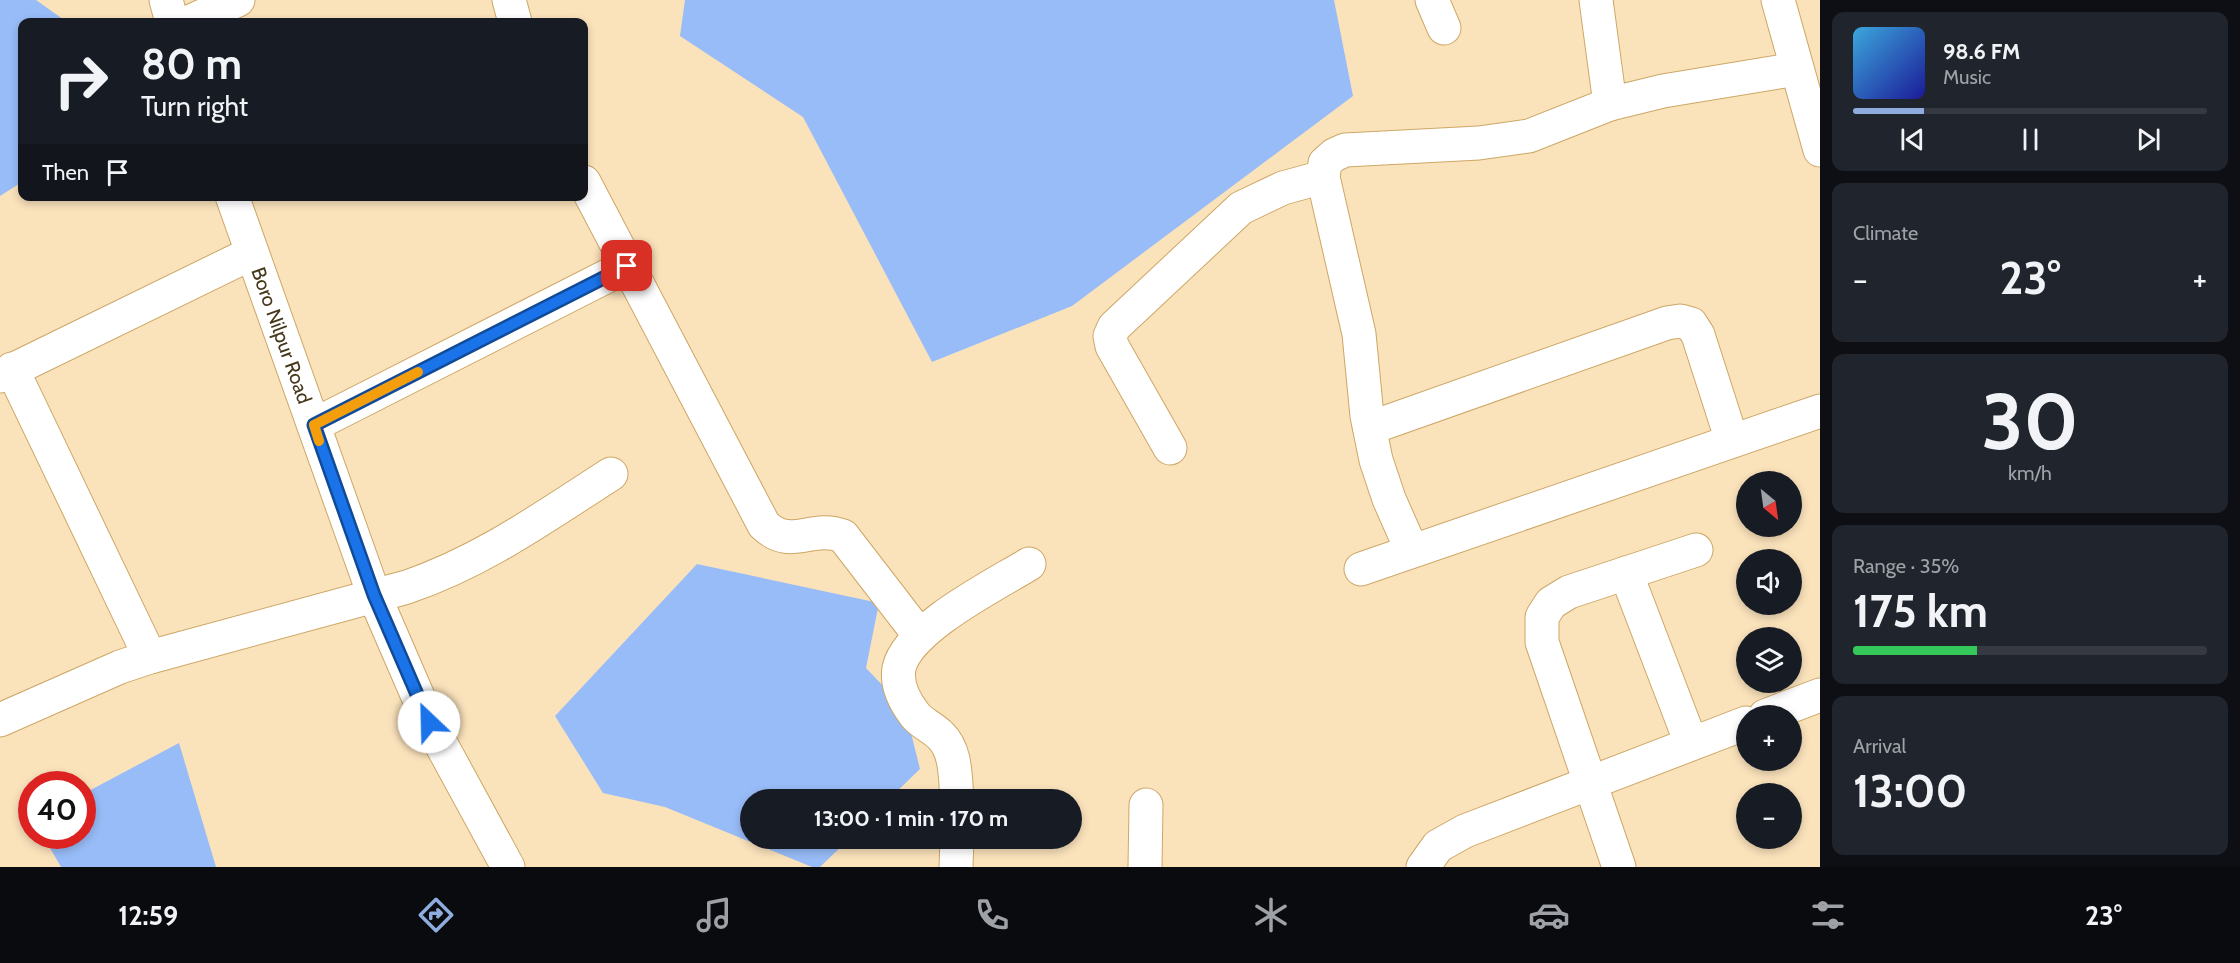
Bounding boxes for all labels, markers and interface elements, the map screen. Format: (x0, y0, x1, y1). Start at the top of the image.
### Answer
text: 80 m (141, 38, 242, 90)
text: 98.6 FM (1943, 38, 2020, 65)
icon: right (42, 42, 120, 120)
text: Music (1943, 65, 1991, 89)
text: Turn right (141, 90, 248, 123)
icon: previous (1896, 123, 1929, 156)
icon: pause (2014, 123, 2047, 156)
icon: next (2132, 123, 2165, 156)
icon: arrive (101, 156, 134, 189)
text: Then (42, 159, 89, 186)
text: Climate (1853, 221, 1918, 245)
pin (601, 240, 652, 291)
icon: arrive (610, 249, 643, 282)
text: 23° (1999, 251, 2061, 305)
text: − (1853, 259, 1868, 299)
text: + (2192, 259, 2207, 299)
street label: Boro Nilpur Road (246, 264, 317, 407)
text: 30 (1981, 374, 2079, 469)
text: km/h (2008, 461, 2052, 485)
north arrow (1736, 471, 1802, 537)
map controls (1736, 471, 1802, 849)
button: sound (1736, 549, 1802, 615)
text: Range · 35% (1853, 554, 1959, 578)
text: 175 km (1853, 584, 1988, 638)
button: layers (1736, 627, 1802, 693)
position arrow (397, 690, 461, 754)
button: + (1736, 705, 1802, 771)
text: Arrival (1853, 734, 1906, 758)
text: 13:00 (1853, 764, 1967, 818)
speed limit sign: 40 (18, 771, 96, 849)
button: − (1736, 783, 1802, 849)
text: 13:00 · 1 min · 170 m (814, 805, 1008, 832)
icon: directions (415, 894, 457, 936)
icon: music (693, 894, 735, 936)
icon: phone (971, 894, 1013, 936)
icon: climate (1250, 894, 1292, 936)
icon: car (1528, 894, 1570, 936)
icon: filters (1807, 894, 1849, 936)
text: 12:59 (118, 899, 178, 932)
text: 23° (2085, 899, 2122, 932)

